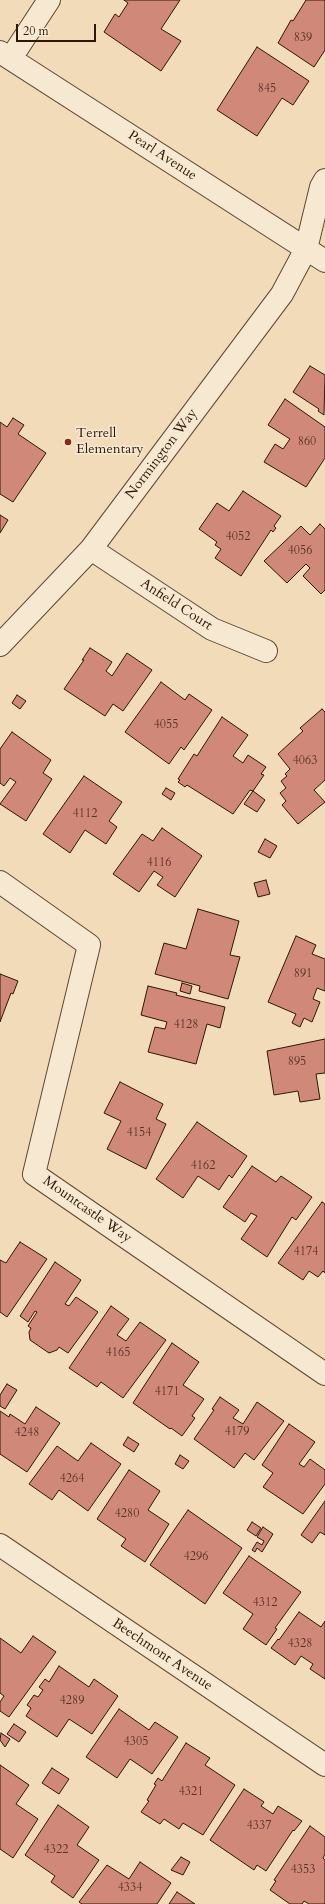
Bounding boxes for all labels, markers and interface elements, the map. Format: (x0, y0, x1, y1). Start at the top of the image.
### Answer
scale bar (18, 16, 98, 42)
text: 20 m (23, 23, 49, 39)
house number: 839 (294, 31, 312, 45)
house number: 845 (258, 82, 276, 96)
street label: Pearl Avenue (125, 128, 199, 184)
street label: Normington Way (123, 405, 201, 503)
place label: Terrell Elementary (76, 426, 144, 458)
house number: 860 (298, 435, 316, 449)
marker: Terrell Elementary (63, 437, 73, 447)
house number: 4052 (226, 530, 250, 544)
house number: 4056 (288, 544, 312, 558)
street label: Anfield Court (137, 576, 215, 634)
house number: 4055 (154, 718, 178, 732)
house number: 4063 (293, 754, 317, 768)
house number: 4112 (73, 807, 97, 821)
house number: 4116 (147, 856, 171, 870)
house number: 891 (294, 967, 312, 981)
house number: 4128 (174, 1018, 198, 1032)
house number: 895 (288, 1055, 306, 1069)
house number: 4154 (127, 1126, 151, 1140)
house number: 4162 (191, 1159, 215, 1173)
street label: Mountcastle Way (39, 1173, 135, 1247)
house number: 4174 (294, 1245, 318, 1259)
house number: 4165 (106, 1346, 130, 1360)
house number: 4171 (155, 1385, 179, 1399)
house number: 4179 (225, 1425, 249, 1439)
house number: 4248 (15, 1426, 39, 1440)
house number: 4264 (60, 1472, 84, 1486)
house number: 4280 (115, 1507, 139, 1521)
house number: 4296 (184, 1550, 208, 1564)
house number: 4312 (253, 1596, 277, 1610)
street label: Beechmont Avenue (109, 1615, 215, 1695)
house number: 4328 (288, 1637, 312, 1651)
house number: 4289 (60, 1694, 84, 1708)
house number: 4305 (124, 1735, 148, 1749)
house number: 4321 (179, 1785, 203, 1799)
house number: 4337 (247, 1819, 271, 1833)
house number: 4322 (44, 1843, 68, 1857)
house number: 4353 (291, 1863, 315, 1877)
house number: 4334 (118, 1881, 142, 1895)

